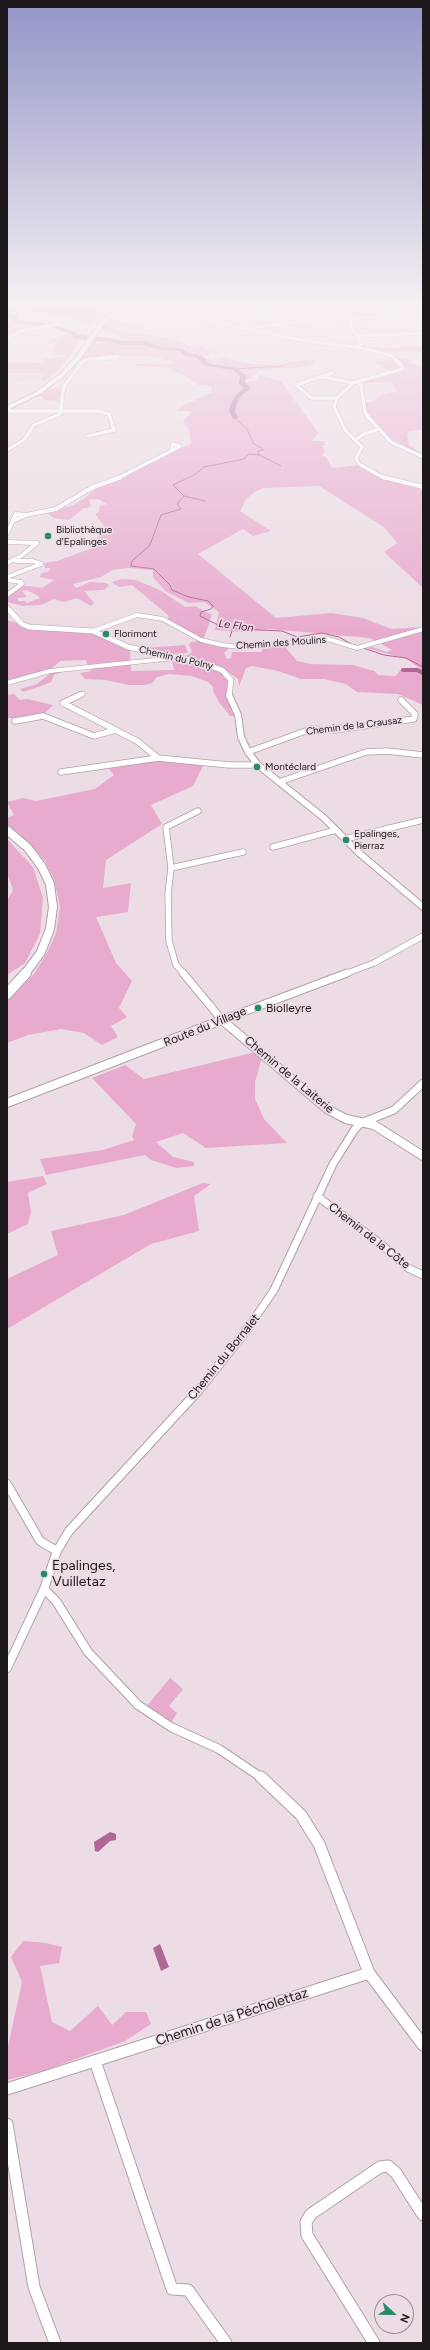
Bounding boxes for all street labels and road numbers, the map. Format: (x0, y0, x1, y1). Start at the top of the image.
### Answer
street label: Chemin des Moulins (236, 634, 326, 652)
street label: Chemin du Polny (138, 644, 214, 672)
street label: Chemin de la Crausaz (305, 714, 403, 738)
street label: Route du Village (162, 1004, 248, 1050)
street label: Chemin de la Laiterie (241, 1033, 337, 1117)
street label: Chemin de la Côte (325, 1200, 413, 1272)
street label: Chemin du Bornalet (185, 1311, 263, 1403)
street label: Chemin de la Pécholettaz (154, 1984, 310, 2050)

